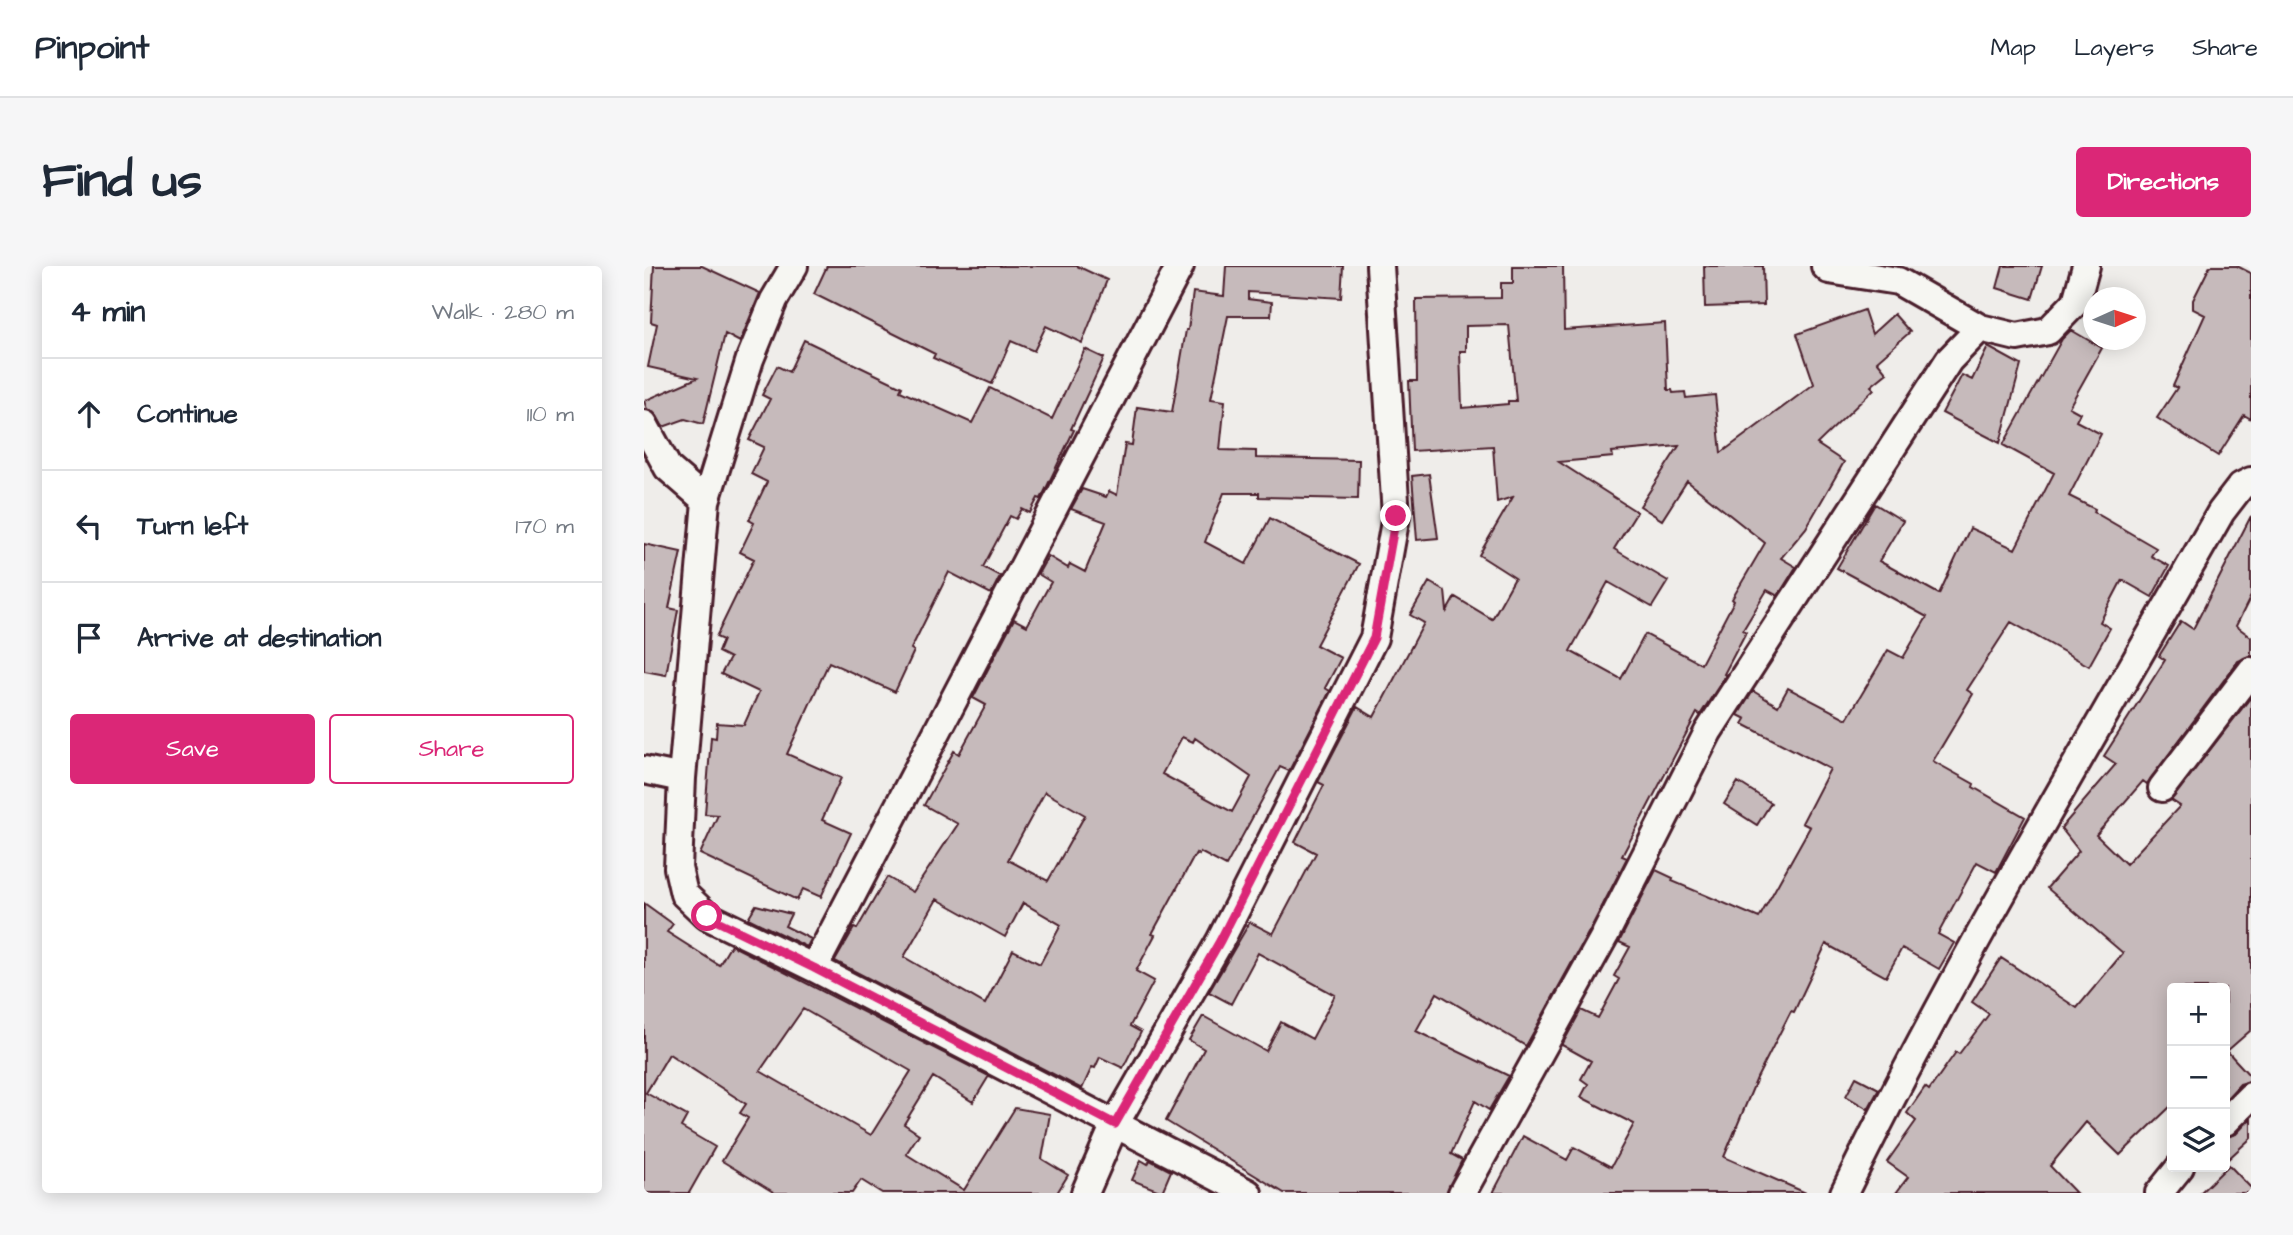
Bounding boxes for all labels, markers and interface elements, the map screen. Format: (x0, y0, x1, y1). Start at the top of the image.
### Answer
text: Pinpoint (35, 25, 149, 71)
text: Map (1991, 31, 2036, 65)
text: Layers (2074, 31, 2154, 65)
text: Share (2192, 31, 2258, 65)
button: Directions (2076, 147, 2251, 217)
text: Find us (42, 148, 202, 216)
north arrow (2083, 287, 2146, 350)
text: 4 min (70, 291, 145, 333)
text: Walk · 280 m (432, 296, 574, 328)
icon: ahead (70, 395, 108, 433)
text: Continue (137, 396, 238, 432)
text: 110 m (526, 398, 574, 430)
route end (1380, 500, 1411, 531)
icon: left (70, 507, 108, 545)
text: Turn left (137, 508, 248, 544)
text: 170 m (515, 510, 574, 542)
icon: arrive (70, 619, 108, 657)
text: Arrive at destination (137, 620, 382, 656)
button: Save (70, 714, 315, 784)
button: Share (329, 714, 574, 784)
route start (691, 900, 722, 931)
map controls (2167, 983, 2230, 1172)
button: + (2167, 983, 2230, 1046)
button: − (2167, 1046, 2230, 1109)
button: layers (2167, 1109, 2230, 1172)

